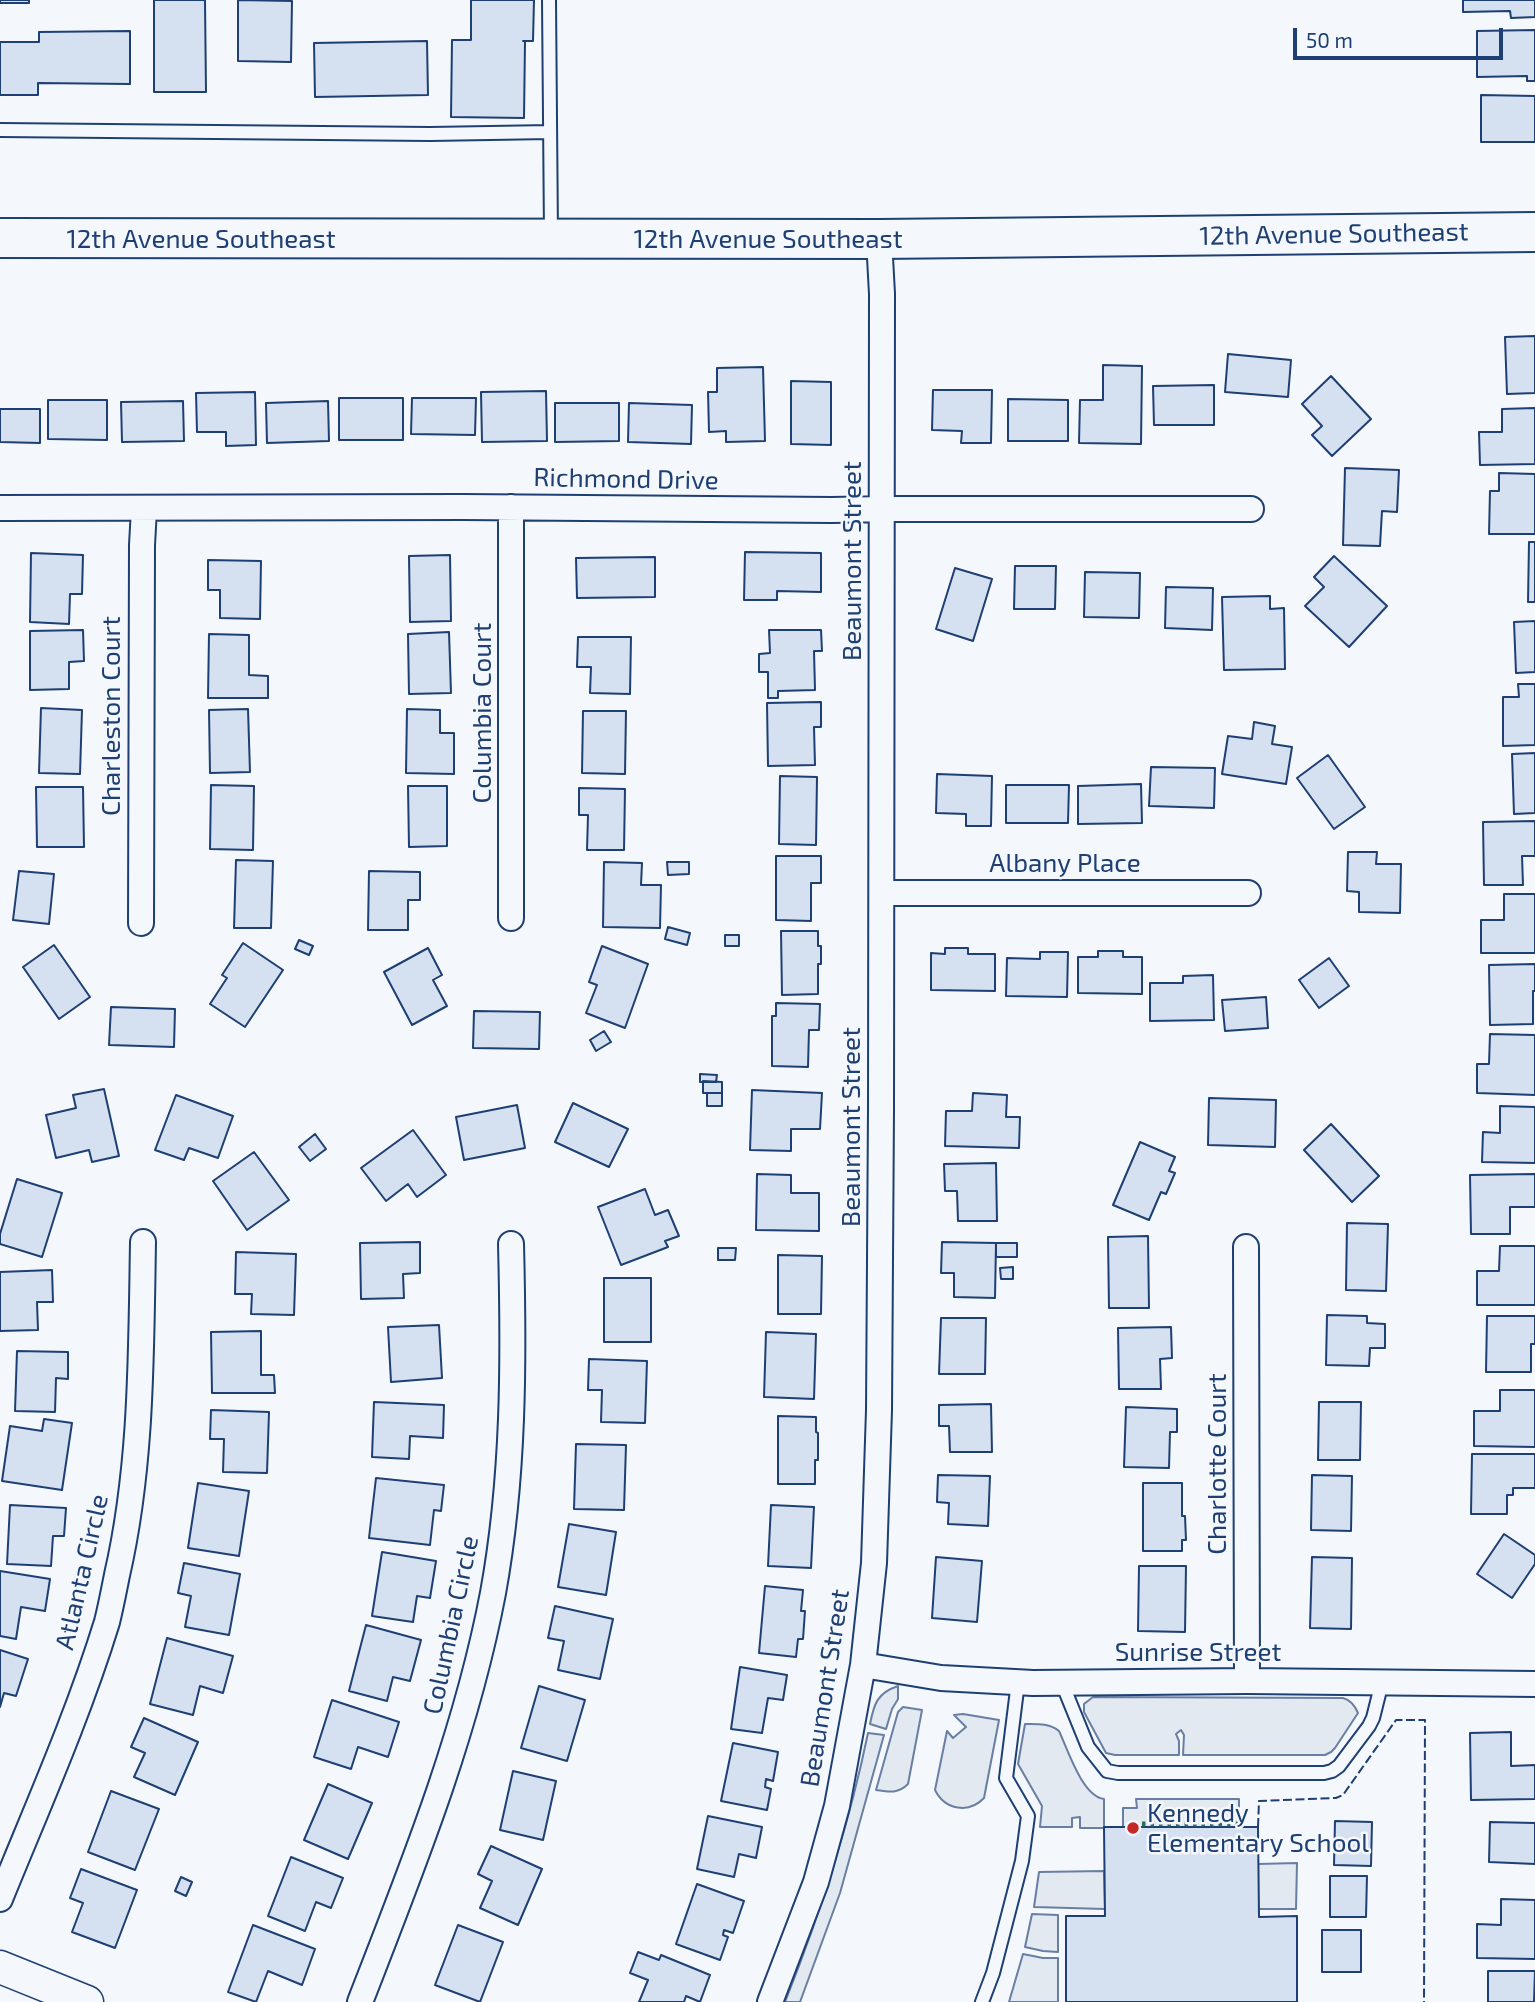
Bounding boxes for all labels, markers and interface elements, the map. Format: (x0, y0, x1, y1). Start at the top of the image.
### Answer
scale bar (1297, 14, 1507, 58)
text: 50 m (1306, 27, 1353, 52)
street label: 12th Avenue Southeast (1199, 216, 1469, 252)
street label: 12th Avenue Southeast (66, 223, 336, 255)
street label: 12th Avenue Southeast (633, 223, 903, 255)
street label: Beaumont Street (836, 461, 868, 661)
street label: Richmond Drive (533, 462, 719, 496)
street label: Charleston Court (95, 616, 127, 816)
street label: Columbia Court (466, 623, 498, 803)
street label: Albany Place (989, 847, 1141, 879)
street label: Beaumont Street (835, 1027, 867, 1227)
street label: Charlotte Court (1201, 1373, 1233, 1555)
street label: Atlanta Circle (49, 1491, 115, 1653)
street label: Columbia Circle (417, 1533, 485, 1717)
street label: Beaumont Street (794, 1587, 856, 1789)
street label: Sunrise Street (1115, 1636, 1281, 1668)
place label: Kennedy Elementary School (1147, 1797, 1369, 1858)
marker: Kennedy Elementary School (1125, 1820, 1141, 1836)

